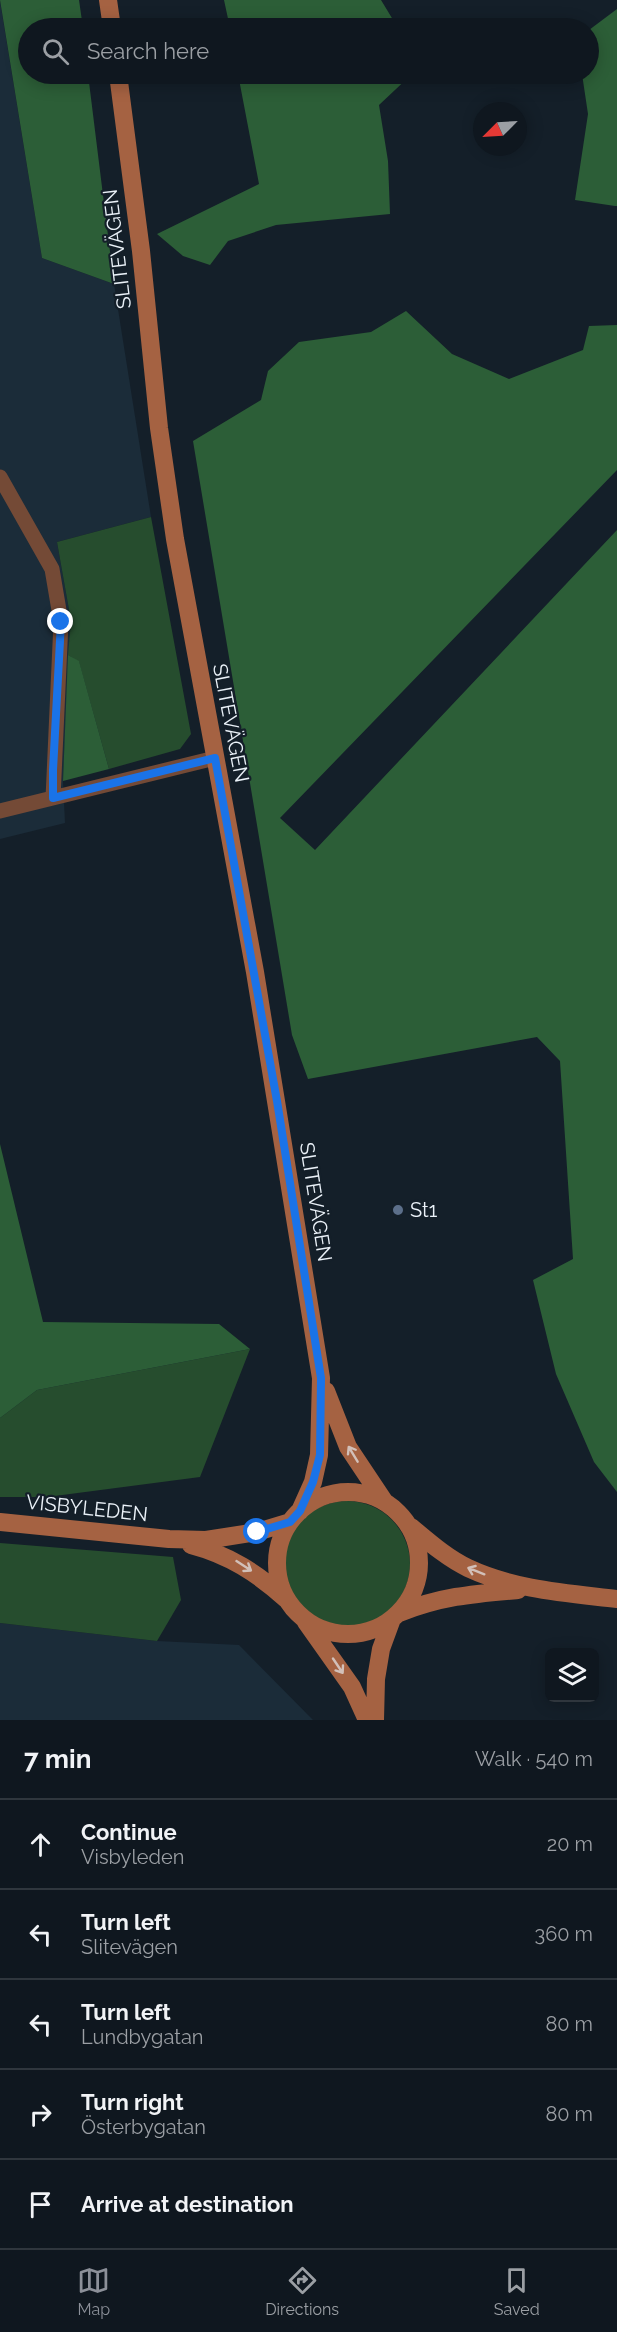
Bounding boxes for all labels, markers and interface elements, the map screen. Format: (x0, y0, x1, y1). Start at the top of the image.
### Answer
search box (18, 18, 599, 84)
icon: search (39, 35, 72, 68)
text: Search here (87, 38, 209, 64)
north arrow (473, 102, 527, 156)
street label: SLITEVÄGEN (98, 188, 136, 310)
route end (47, 608, 73, 634)
street label: SLITEVÄGEN (208, 662, 254, 784)
street label: SLITEVÄGEN (295, 1141, 337, 1263)
place label: St1 (410, 1198, 438, 1222)
marker: St1 (391, 1203, 405, 1217)
one-way arrow (346, 1446, 358, 1463)
street label: VISBYLEDEN (25, 1490, 149, 1526)
route start (243, 1518, 269, 1544)
one-way arrow (235, 1560, 251, 1572)
one-way arrow (468, 1565, 486, 1576)
map controls (545, 1648, 599, 1702)
button: layers (545, 1648, 599, 1702)
one-way arrow (332, 1657, 344, 1674)
text: 7 min (24, 1744, 91, 1774)
text: Walk · 540 m (475, 1747, 593, 1771)
text: Continue (81, 1819, 177, 1845)
icon: ahead (24, 1828, 57, 1861)
text: 20 m (547, 1832, 593, 1856)
text: Visbyleden (81, 1845, 184, 1869)
text: Turn left (81, 1909, 171, 1935)
icon: left (24, 1918, 57, 1951)
text: 360 m (535, 1922, 593, 1946)
text: Slitevägen (81, 1935, 178, 1959)
text: Turn left (81, 1999, 171, 2025)
icon: left (24, 2008, 57, 2041)
text: 80 m (545, 2012, 593, 2036)
text: Lundbygatan (81, 2025, 204, 2049)
text: Turn right (81, 2089, 184, 2115)
icon: right (24, 2098, 57, 2131)
text: 80 m (545, 2102, 593, 2126)
text: Österbygatan (81, 2115, 206, 2139)
icon: arrive (24, 2188, 57, 2221)
text: Arrive at destination (81, 2191, 294, 2217)
tab: Map (77, 2264, 110, 2319)
tab: Directions (265, 2264, 339, 2319)
tab: Saved (494, 2264, 540, 2319)

